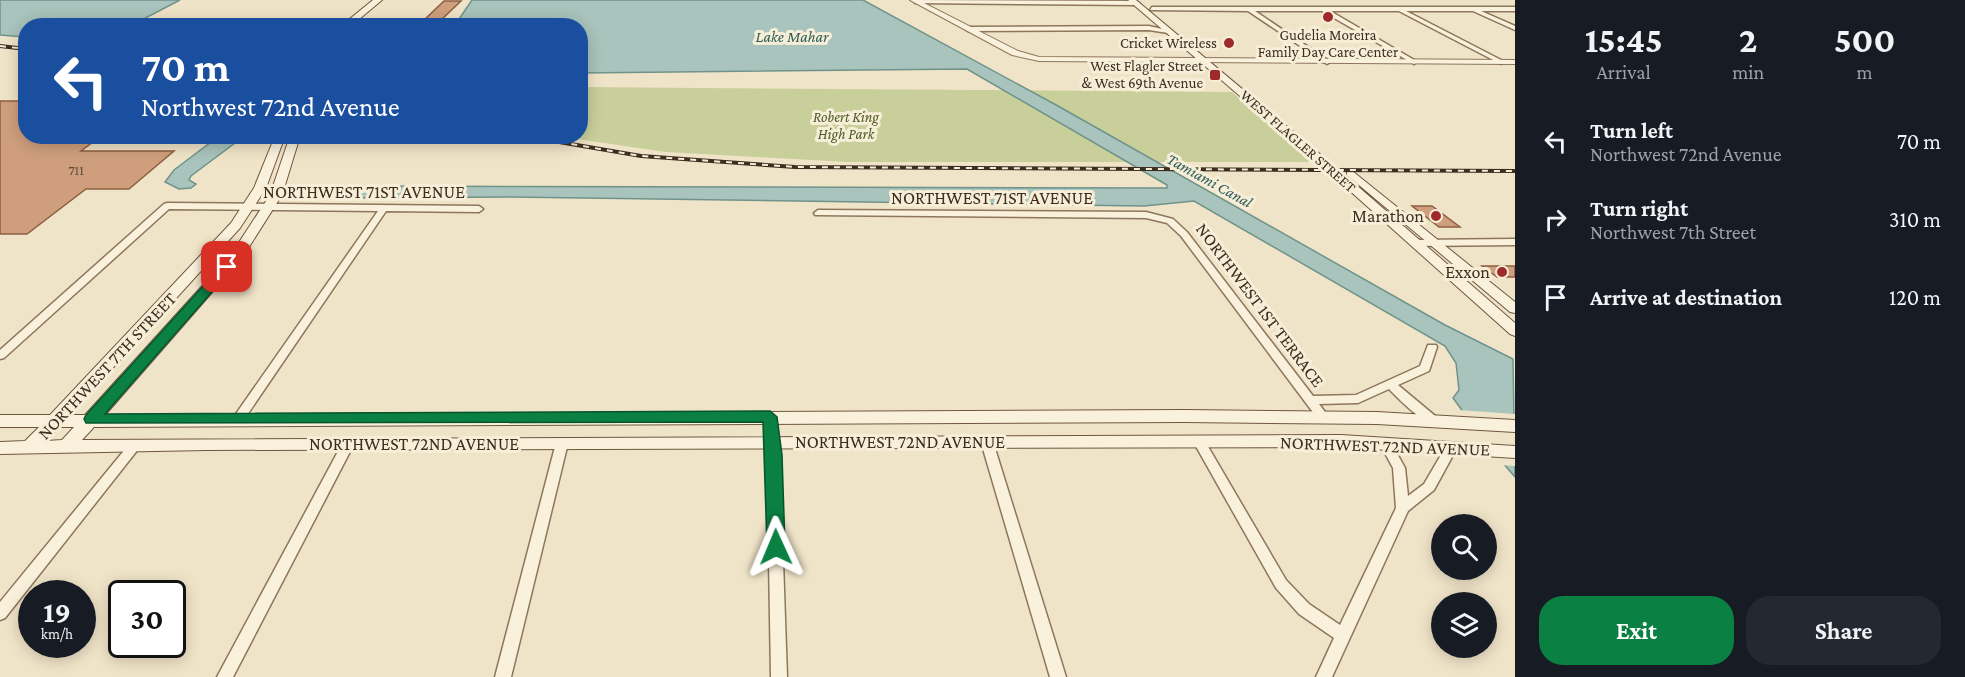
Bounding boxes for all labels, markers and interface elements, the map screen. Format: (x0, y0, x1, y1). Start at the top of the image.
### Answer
marker: Gudelia Moreira Family Day Care Center (1321, 10, 1335, 24)
text: 15:45 (1585, 20, 1663, 60)
text: 2 (1739, 20, 1757, 60)
text: 500 (1834, 20, 1895, 60)
place label: Gudelia Moreira Family Day Care Center (1258, 27, 1399, 61)
water label: Lake Mahar (755, 28, 829, 45)
place label: Cricket Wireless (1120, 35, 1217, 51)
marker: Cricket Wireless (1222, 36, 1236, 50)
icon: left (42, 42, 120, 120)
text: 70 m (141, 43, 230, 90)
place label: West Flagler Street & West 69th Avenue (1081, 58, 1204, 91)
text: Arrival (1596, 61, 1651, 83)
text: min (1732, 61, 1764, 83)
text: m (1857, 61, 1873, 83)
marker: West Flagler Street & West 69th Avenue (1208, 68, 1222, 82)
street label: WEST FLAGLER STREET (1237, 87, 1359, 195)
text: Northwest 72nd Avenue (141, 92, 400, 122)
park label: Robert King High Park (813, 109, 879, 143)
text: Turn left (1590, 118, 1673, 143)
icon: left (1539, 125, 1572, 158)
text: 70 m (1897, 129, 1941, 154)
text: Northwest 72nd Avenue (1590, 143, 1782, 165)
water label: Tamiami Canal (1164, 150, 1256, 211)
house number: 711 (68, 162, 84, 178)
street label: NORTHWEST 71ST AVENUE (263, 182, 465, 202)
street label: NORTHWEST 71ST AVENUE (891, 188, 1093, 208)
text: Turn right (1590, 196, 1688, 221)
icon: right (1539, 203, 1572, 236)
place label: Marathon (1352, 206, 1424, 226)
text: 310 m (1889, 207, 1941, 232)
marker: Marathon (1429, 209, 1443, 223)
street label: NORTHWEST 1ST TERRACE (1192, 219, 1328, 391)
text: Northwest 7th Street (1590, 221, 1756, 243)
pin (201, 241, 252, 292)
icon: arrive (210, 250, 243, 283)
place label: Exxon (1445, 262, 1490, 282)
marker: Exxon (1495, 265, 1509, 279)
icon: arrive (1539, 281, 1572, 314)
text: Arrive at destination (1590, 285, 1782, 310)
text: 120 m (1889, 285, 1941, 310)
street label: NORTHWEST 7TH STREET (34, 288, 180, 444)
street label: NORTHWEST 72ND AVENUE (795, 432, 1005, 452)
street label: NORTHWEST 72ND AVENUE (1280, 432, 1491, 460)
street label: NORTHWEST 72ND AVENUE (309, 434, 519, 454)
map controls (1431, 514, 1497, 658)
button: search (1431, 514, 1497, 580)
position arrow (744, 515, 808, 579)
speed limit sign: 30 (108, 580, 186, 658)
button: layers (1431, 592, 1497, 658)
text: 19 (43, 595, 71, 628)
button: Exit (1539, 596, 1734, 665)
button: Share (1746, 596, 1941, 665)
text: km/h (41, 626, 73, 642)

